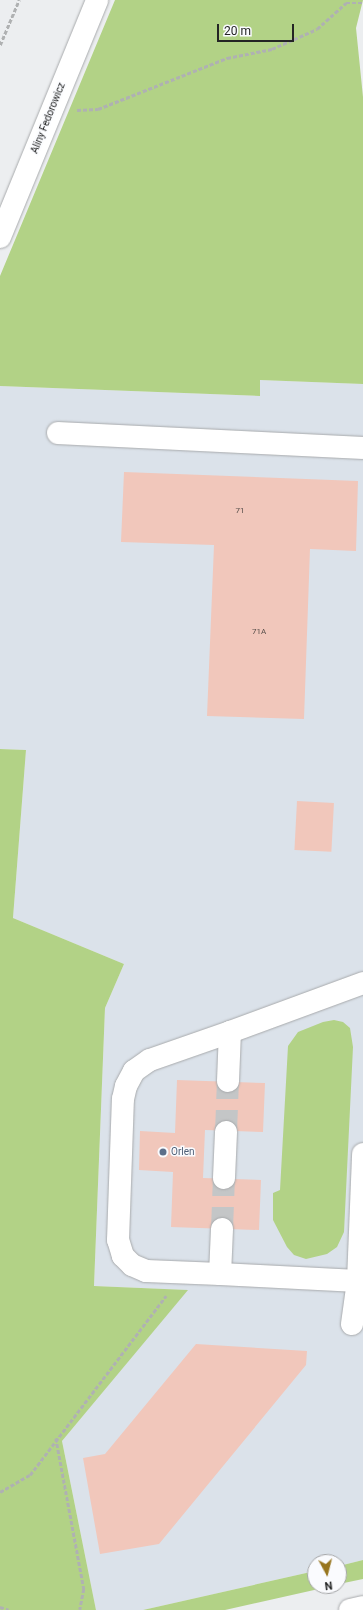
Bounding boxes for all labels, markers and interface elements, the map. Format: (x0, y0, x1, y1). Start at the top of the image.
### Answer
scale bar (219, 16, 296, 42)
text: 20 m (224, 24, 251, 38)
street label: Aliny Fedorowicz (28, 81, 68, 155)
house number: 71 (236, 506, 244, 516)
house number: 71A (252, 627, 266, 637)
place label: Orlen (171, 1146, 195, 1158)
marker: Orlen (158, 1147, 168, 1157)
north arrow (307, 1554, 347, 1594)
text: N (324, 1578, 333, 1592)

